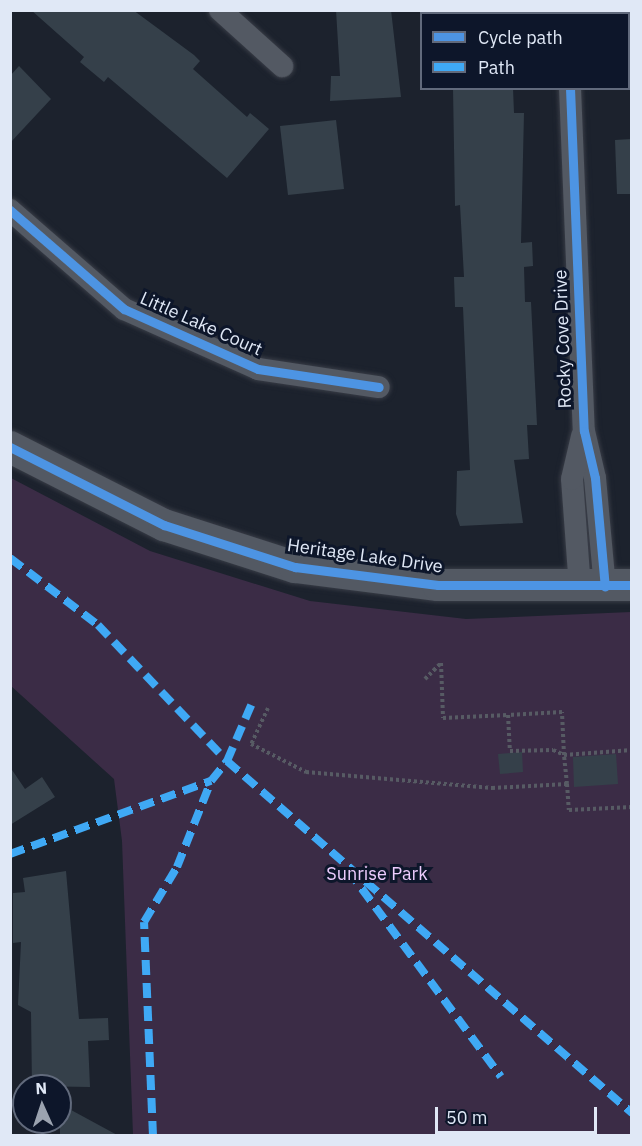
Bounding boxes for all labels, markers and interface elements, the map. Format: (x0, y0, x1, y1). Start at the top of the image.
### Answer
legend (420, 12, 630, 90)
text: Cycle path (478, 26, 563, 49)
text: Path (478, 56, 515, 79)
street label: Rocky Cove Drive (550, 269, 576, 409)
street label: Little Lake Court (137, 287, 265, 361)
street label: Heritage Lake Drive (286, 534, 444, 578)
park label: Sunrise Park (326, 863, 428, 885)
north arrow (12, 1074, 72, 1134)
text: N (35, 1078, 47, 1098)
scale bar (438, 1095, 600, 1133)
text: 50 m (446, 1106, 488, 1129)

